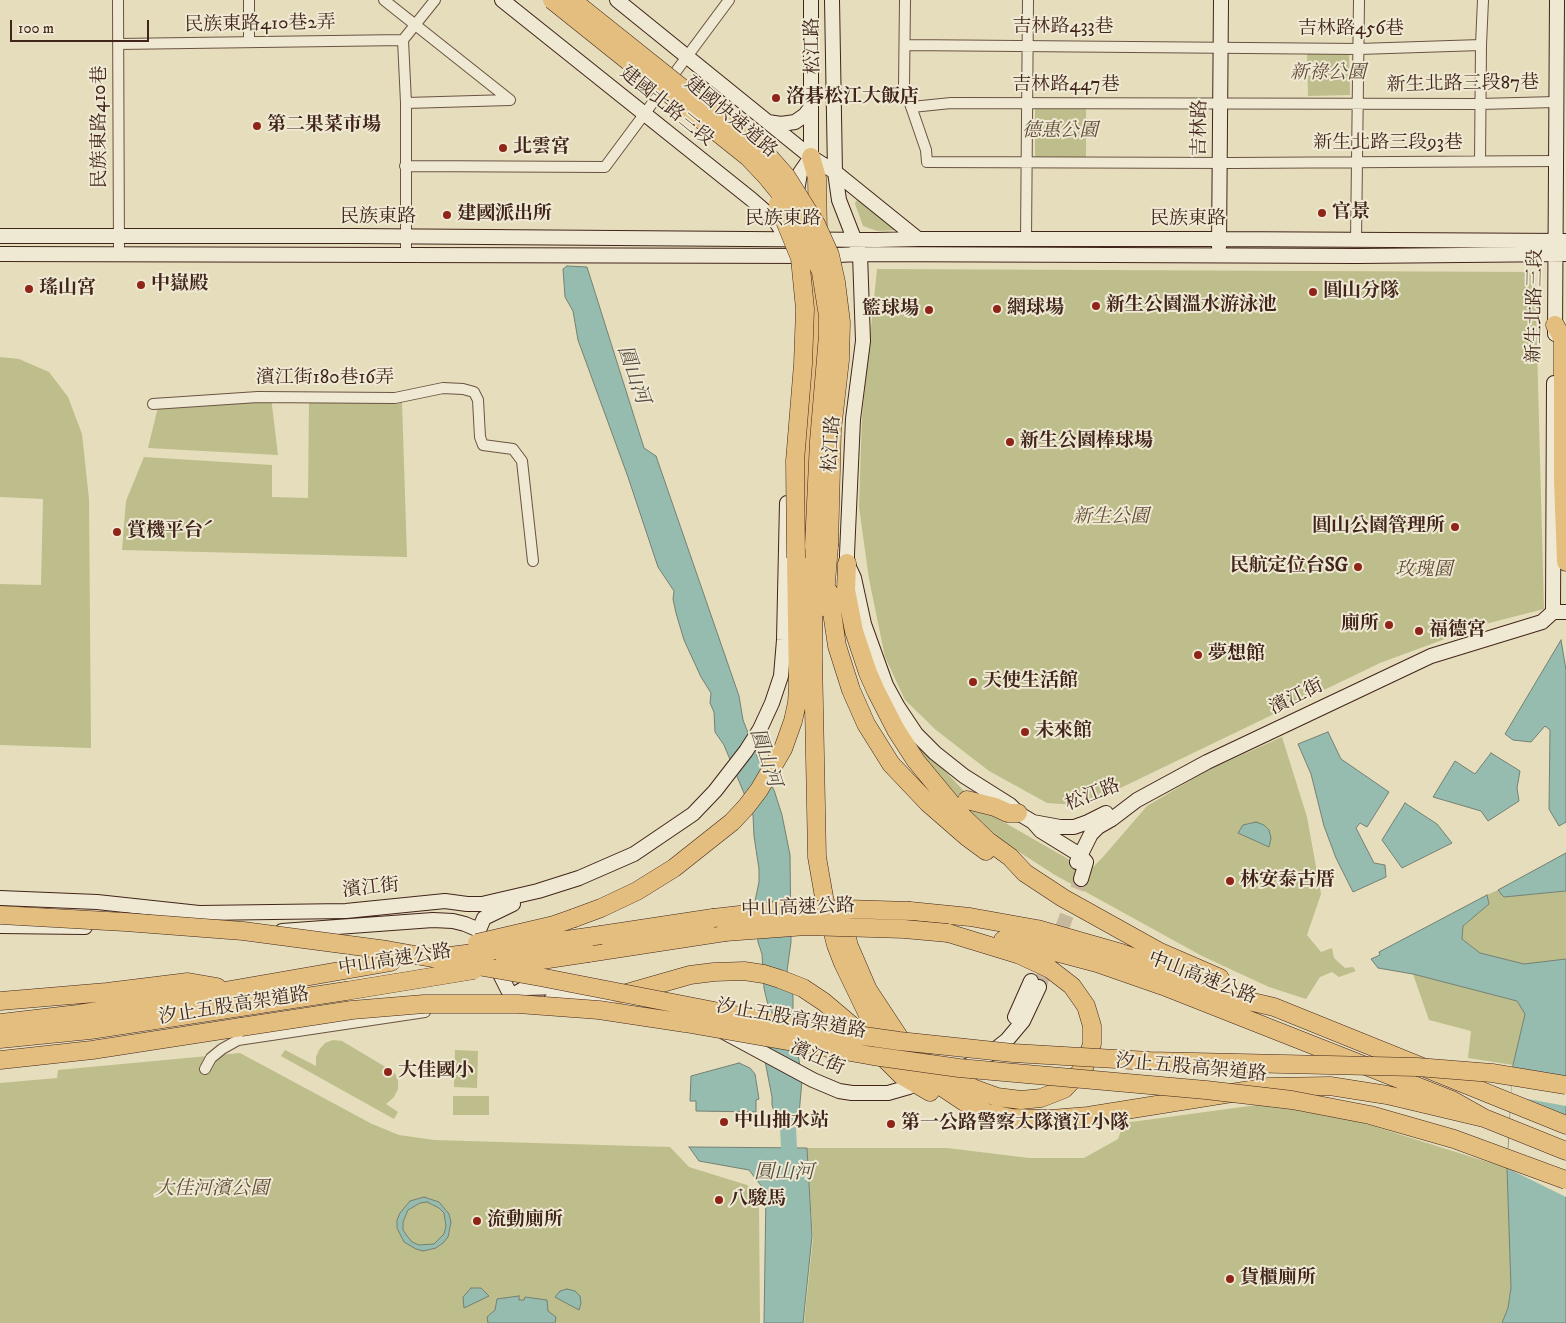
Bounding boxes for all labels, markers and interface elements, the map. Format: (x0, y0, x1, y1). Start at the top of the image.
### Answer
scale bar (12, 10, 151, 42)
street label: 民族東路410巷2弄 (184, 12, 336, 38)
street label: 松江路 (802, 17, 826, 75)
street label: 吉林路433巷 (1012, 17, 1114, 39)
text: 100 m (18, 19, 54, 38)
street label: 吉林路456巷 (1298, 19, 1404, 41)
street label: 建國北路三段 (615, 62, 717, 152)
park label: 新祿公園 (1290, 63, 1366, 85)
street label: 民族東路410巷 (90, 65, 112, 189)
street label: 新生北路三段87巷 (1387, 72, 1539, 98)
street label: 建國快速道路 (679, 73, 781, 163)
street label: 吉林路447巷 (1012, 75, 1120, 97)
place label: 洛碁松江大飯店 (786, 87, 919, 109)
marker: 洛碁松江大飯店 (770, 92, 782, 104)
street label: 吉林路 (1189, 99, 1213, 157)
place label: 第二果菜市場 (267, 115, 381, 137)
marker: 第二果菜市場 (251, 120, 263, 132)
park label: 德惠公園 (1022, 121, 1098, 143)
street label: 新生北路三段93巷 (1313, 133, 1463, 155)
place label: 北雲宮 (513, 137, 570, 159)
marker: 北雲宮 (497, 142, 509, 154)
place label: 官景 (1332, 202, 1370, 224)
place label: 建國派出所 (457, 204, 552, 226)
street label: 民族東路 (340, 207, 416, 229)
marker: 官景 (1316, 207, 1328, 219)
marker: 建國派出所 (441, 209, 453, 221)
street label: 民族東路 (745, 209, 821, 231)
street label: 民族東路 (1150, 209, 1226, 231)
street label: 新生北路三段 (1524, 249, 1548, 363)
place label: 中嶽殿 (151, 274, 208, 296)
place label: 瑤山宮 (39, 278, 96, 300)
marker: 中嶽殿 (135, 279, 147, 291)
place label: 圓山分隊 (1323, 281, 1399, 303)
marker: 瑤山宮 (23, 283, 35, 295)
marker: 圓山分隊 (1307, 286, 1319, 298)
place label: 新生公園溫水游泳池 (1106, 295, 1277, 317)
place label: 網球場 (1007, 298, 1064, 320)
place label: 籃球場 (862, 299, 919, 321)
marker: 新生公園溫水游泳池 (1090, 300, 1102, 312)
marker: 網球場 (991, 303, 1003, 315)
marker: 籃球場 (923, 304, 935, 316)
water label: 圓山河 (611, 343, 653, 407)
street label: 濱江街180巷16弄 (256, 368, 394, 390)
street label: 松江路 (820, 415, 846, 473)
place label: 新生公園棒球場 (1020, 431, 1153, 453)
marker: 新生公園棒球場 (1004, 436, 1016, 448)
park label: 新生公園 (1073, 507, 1149, 529)
place label: 圓山公園管理所 (1312, 516, 1445, 538)
place label: 賞機平台ˊ (127, 521, 214, 543)
marker: 圓山公園管理所 (1449, 521, 1461, 533)
marker: 賞機平台ˊ (111, 526, 123, 538)
place label: 民航定位台SG (1230, 556, 1348, 578)
park label: 玫瑰園 (1396, 560, 1452, 582)
marker: 民航定位台SG (1352, 561, 1364, 573)
place label: 廁所 (1341, 614, 1379, 636)
marker: 廁所 (1383, 619, 1395, 631)
place label: 福德宮 (1429, 620, 1486, 642)
marker: 福德宮 (1413, 625, 1425, 637)
place label: 夢想館 (1208, 644, 1265, 666)
marker: 夢想館 (1192, 649, 1204, 661)
place label: 天使生活館 (983, 671, 1078, 693)
street label: 濱江街 (1266, 675, 1328, 721)
marker: 天使生活館 (967, 676, 979, 688)
place label: 未來館 (1035, 721, 1092, 743)
water label: 圓山河 (743, 726, 785, 790)
marker: 未來館 (1019, 726, 1031, 738)
street label: 松江路 (1062, 775, 1124, 817)
place label: 林安泰古厝 (1240, 870, 1335, 892)
street label: 濱江街 (341, 875, 401, 903)
marker: 林安泰古厝 (1224, 875, 1236, 887)
street label: 中山高速公路 (741, 896, 855, 922)
street label: 中山高速公路 (337, 941, 453, 981)
street label: 中山高速公路 (1145, 948, 1259, 1010)
street label: 汐止五股高架道路 (157, 984, 311, 1030)
street label: 汐止五股高架道路 (714, 996, 868, 1044)
street label: 濱江街 (786, 1037, 848, 1081)
street label: 汐止五股高架道路 (1114, 1051, 1268, 1087)
place label: 大佳國小 (398, 1061, 474, 1083)
marker: 大佳國小 (382, 1066, 394, 1078)
place label: 中山抽水站 (734, 1111, 829, 1133)
place label: 第一公路警察大隊濱江小隊 (901, 1113, 1129, 1135)
marker: 中山抽水站 (718, 1116, 730, 1128)
marker: 第一公路警察大隊濱江小隊 (885, 1118, 897, 1130)
water label: 圓山河 (754, 1162, 814, 1186)
park label: 大佳河濱公園 (155, 1179, 269, 1201)
place label: 八駿馬 (729, 1189, 786, 1211)
marker: 八駿馬 (713, 1194, 725, 1206)
place label: 流動廁所 (487, 1210, 563, 1232)
marker: 流動廁所 (471, 1215, 483, 1227)
place label: 貨櫃廁所 (1240, 1268, 1316, 1290)
marker: 貨櫃廁所 (1224, 1273, 1236, 1285)

